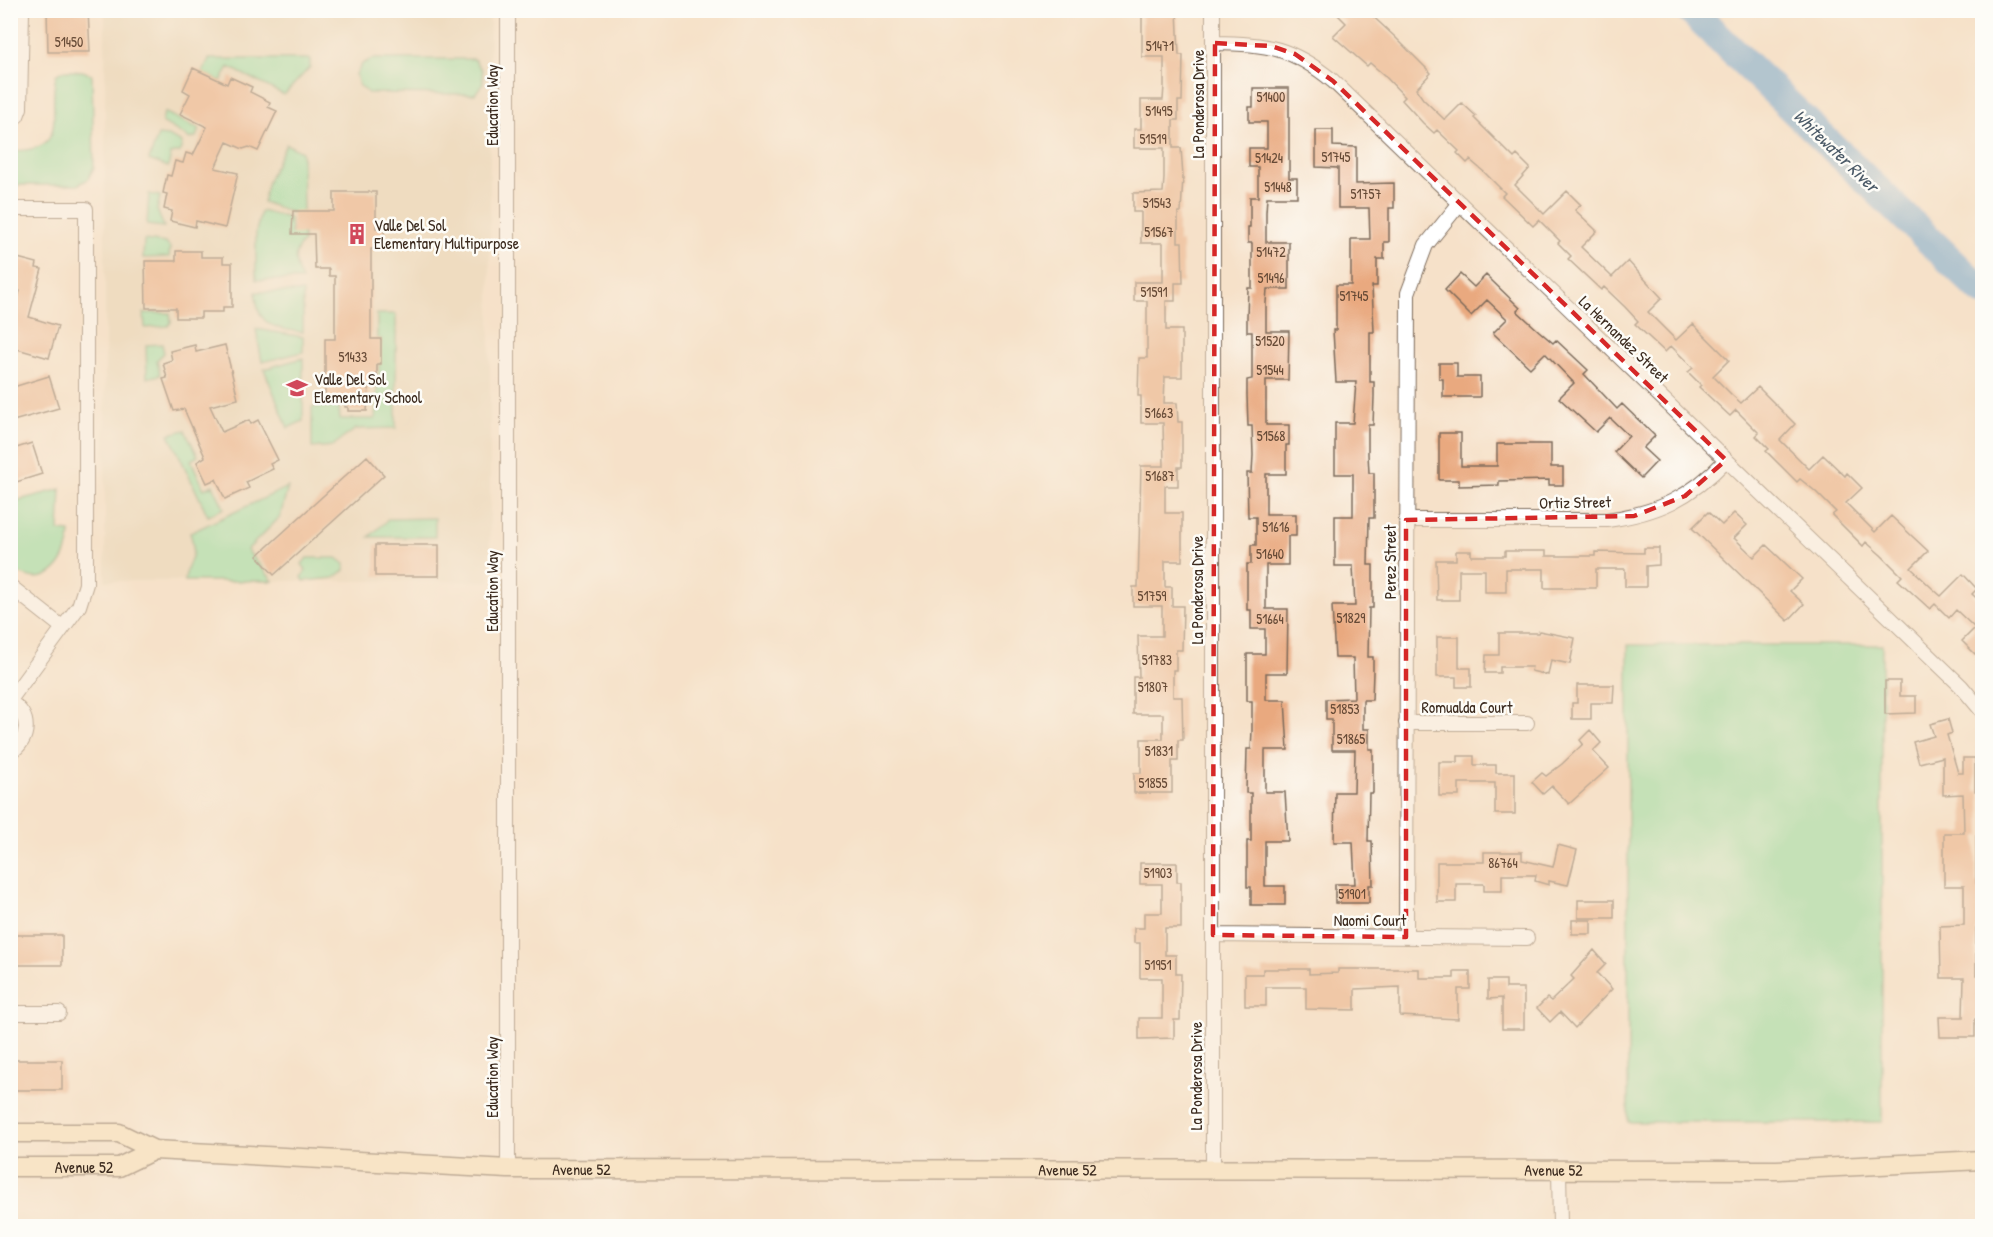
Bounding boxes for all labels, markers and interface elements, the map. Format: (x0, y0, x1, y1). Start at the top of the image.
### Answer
house number: 51450 (55, 32, 83, 51)
house number: 51471 (1146, 36, 1174, 55)
street label: La Ponderosa Drive (1187, 49, 1209, 158)
street label: Education Way (481, 64, 503, 146)
house number: 51400 (1257, 87, 1285, 106)
house number: 51495 (1145, 101, 1173, 120)
water label: Whitewater River (1788, 104, 1886, 199)
house number: 51519 (1139, 129, 1167, 148)
house number: 51745 (1321, 147, 1351, 166)
house number: 51424 (1255, 148, 1283, 167)
house number: 51448 (1264, 177, 1292, 196)
house number: 51757 (1351, 184, 1381, 203)
house number: 51543 (1143, 193, 1171, 212)
place label: Valle Del Sol Elementary Multipurpose (374, 214, 520, 254)
building icon: Valle Del Sol Elementary Multipurpose (345, 222, 369, 246)
house number: 51567 (1144, 222, 1174, 241)
house number: 51472 (1256, 242, 1286, 261)
house number: 51496 (1258, 268, 1285, 287)
house number: 51591 (1140, 282, 1168, 301)
house number: 51745 (1339, 286, 1369, 305)
street label: La Hernandez Street (1574, 290, 1674, 388)
house number: 51520 (1255, 331, 1285, 350)
house number: 51433 (339, 347, 367, 366)
house number: 51544 (1256, 360, 1284, 379)
place label: Valle Del Sol Elementary School (314, 368, 423, 408)
school or university icon: Valle Del Sol Elementary School (285, 376, 309, 400)
house number: 51663 (1145, 403, 1173, 422)
house number: 51568 (1257, 426, 1285, 445)
house number: 51687 (1145, 466, 1175, 485)
street label: Ortiz Street (1539, 490, 1612, 514)
house number: 51616 (1262, 517, 1290, 536)
street label: Perez Street (1379, 524, 1401, 599)
street label: La Ponderosa Drive (1186, 535, 1208, 644)
house number: 51640 (1256, 544, 1284, 563)
street label: Education Way (481, 550, 503, 632)
house number: 51759 (1138, 586, 1167, 605)
house number: 51829 (1337, 608, 1365, 627)
house number: 51664 (1256, 609, 1284, 628)
house number: 51783 (1142, 650, 1172, 669)
house number: 51807 (1138, 677, 1168, 696)
street label: Romualda Court (1422, 696, 1513, 718)
house number: 51853 (1330, 699, 1360, 718)
house number: 51865 (1337, 729, 1365, 748)
house number: 51831 (1145, 741, 1173, 760)
house number: 51855 (1139, 773, 1168, 792)
house number: 86764 (1488, 853, 1518, 872)
house number: 51903 (1144, 863, 1172, 882)
house number: 51901 (1338, 884, 1366, 903)
street label: Naomi Court (1334, 909, 1407, 931)
house number: 51951 (1144, 955, 1172, 974)
street label: La Ponderosa Drive (1185, 1021, 1207, 1130)
street label: Education Way (481, 1036, 503, 1118)
street label: Avenue 52 (55, 1156, 114, 1178)
street label: Avenue 52 (552, 1158, 611, 1180)
street label: Avenue 52 (1038, 1158, 1097, 1180)
street label: Avenue 52 (1524, 1159, 1583, 1181)

